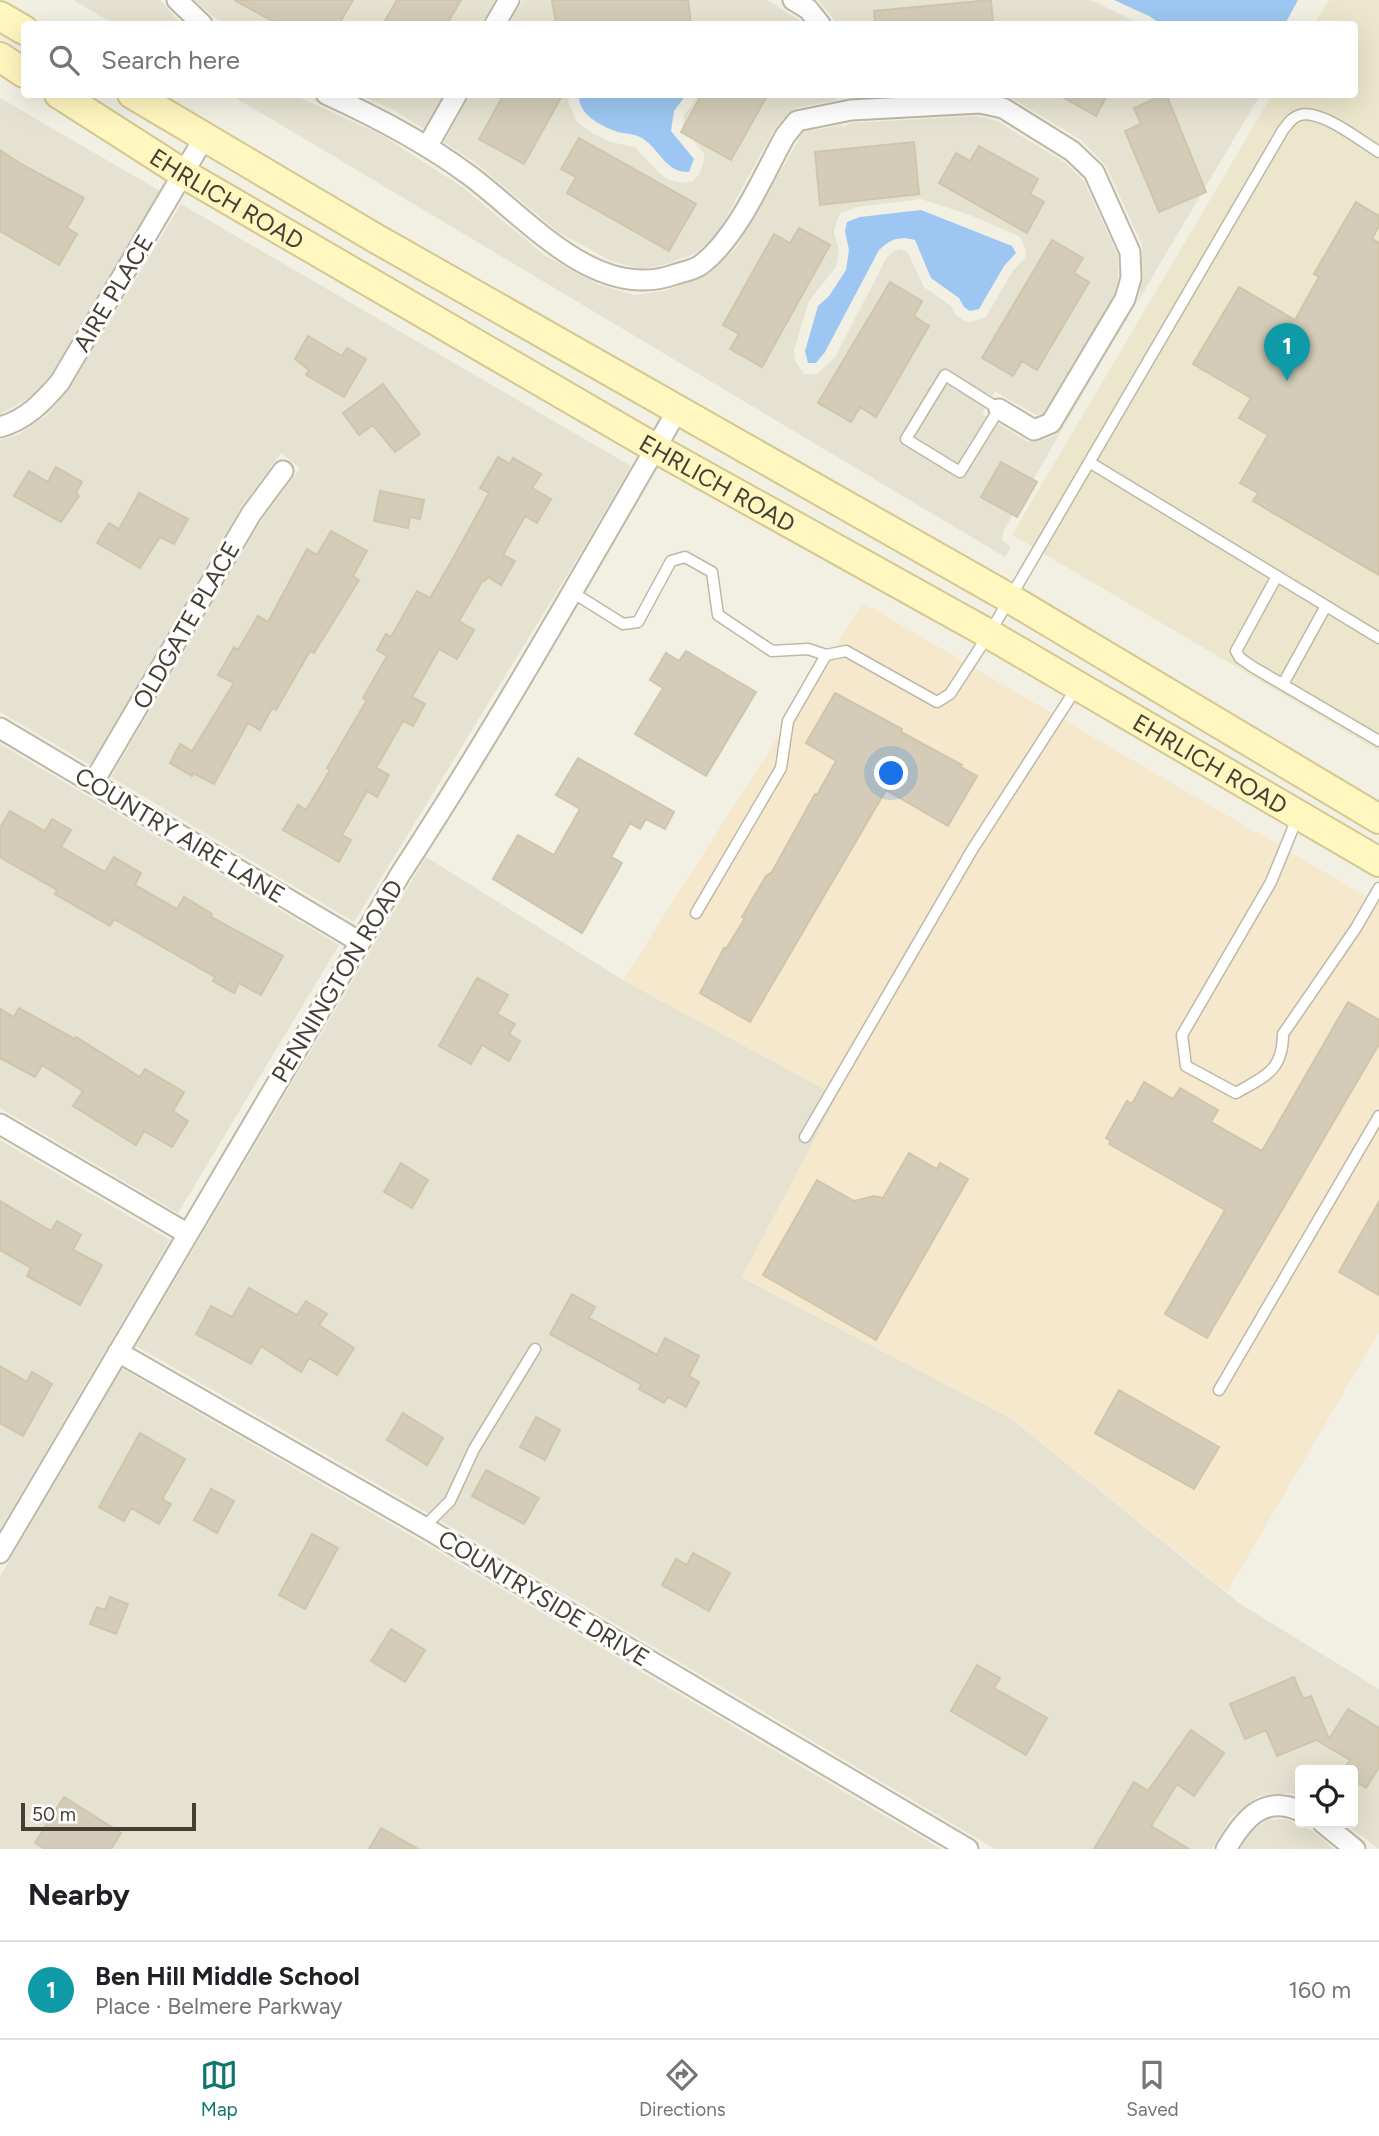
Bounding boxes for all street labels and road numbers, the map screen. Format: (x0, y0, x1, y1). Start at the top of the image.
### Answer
street label: EHRLICH ROAD (145, 142, 309, 255)
street label: AIRE PLACE (67, 229, 159, 357)
street label: EHRLICH ROAD (634, 428, 801, 538)
street label: OLDGATE PLACE (126, 536, 246, 714)
street label: EHRLICH ROAD (1128, 707, 1293, 820)
street label: COUNTRY AIRE LANE (70, 761, 290, 909)
street label: PENNINGTON ROAD (265, 874, 409, 1088)
street label: COUNTRYSIDE DRIVE (433, 1524, 655, 1672)

